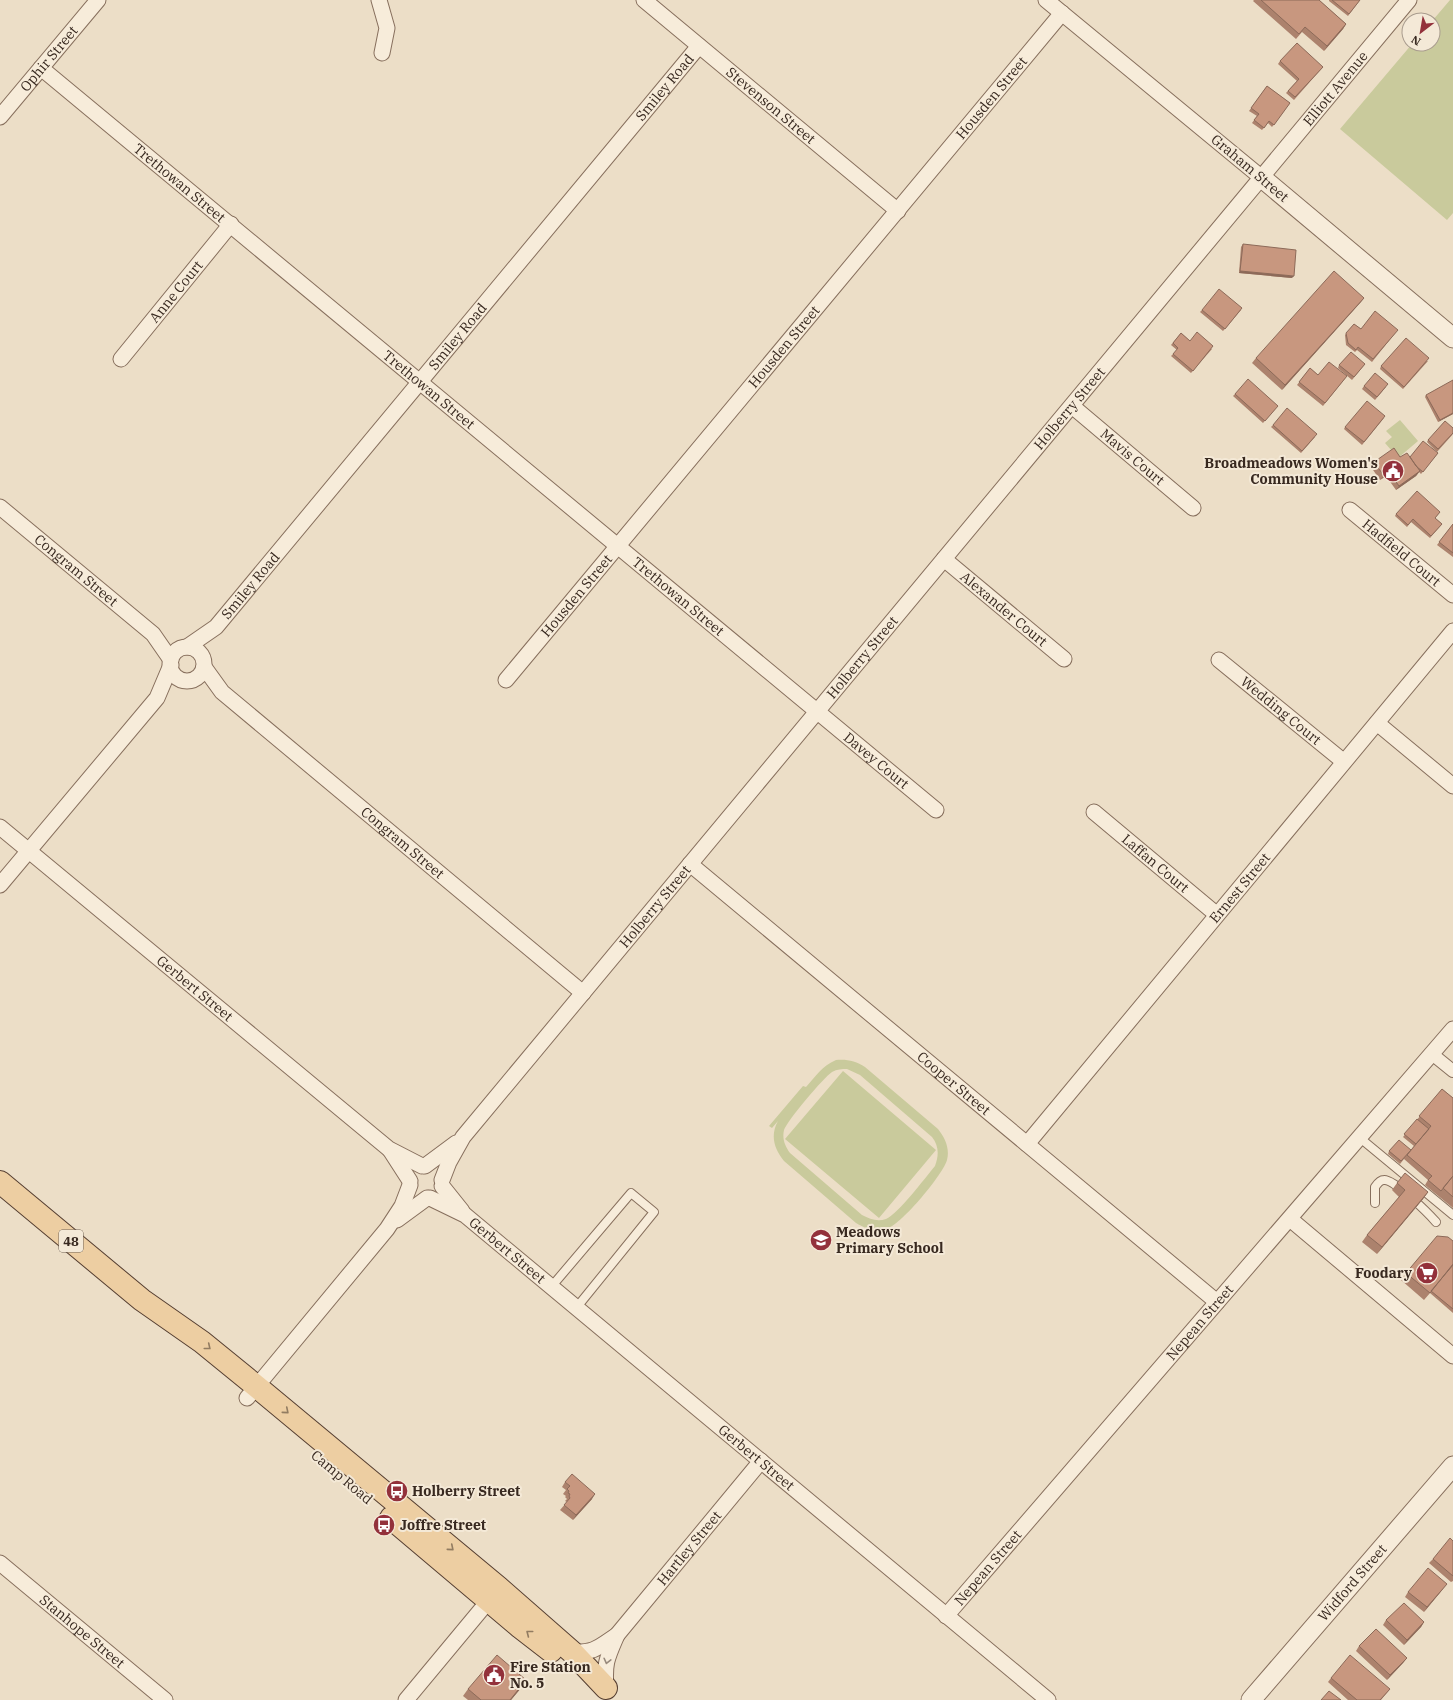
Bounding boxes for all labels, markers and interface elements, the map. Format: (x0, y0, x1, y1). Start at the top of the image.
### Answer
north arrow (1401, 12, 1441, 52)
street label: Ophir Street (16, 22, 82, 95)
text: N (1408, 32, 1423, 49)
street label: Elliott Avenue (1299, 47, 1372, 130)
street label: Smiley Road (632, 50, 698, 125)
street label: Housden Street (952, 53, 1031, 143)
street label: Stevenson Street (723, 63, 819, 148)
street label: Graham Street (1207, 130, 1293, 206)
street label: Trethowan Street (130, 140, 229, 226)
street label: Anne Court (145, 257, 207, 326)
street label: Smiley Road (424, 299, 491, 374)
street label: Housden Street (744, 302, 824, 392)
street label: Trethowan Street (379, 346, 479, 433)
street label: Holberry Street (1030, 363, 1109, 453)
street label: Mavis Court (1097, 425, 1168, 489)
place label: Broadmeadows Women's Community House (1204, 454, 1378, 488)
public building icon: Broadmeadows Women's Community House (1380, 458, 1406, 484)
street label: Hadfield Court (1359, 515, 1445, 590)
street label: Congram Street (31, 530, 122, 610)
street label: Smiley Road (217, 548, 284, 623)
street label: Housden Street (537, 551, 616, 640)
street label: Trethowan Street (629, 553, 728, 640)
street label: Alexander Court (957, 568, 1051, 650)
street label: Holberry Street (823, 612, 902, 702)
street label: Wedding Court (1237, 672, 1325, 749)
street label: Davey Court (840, 728, 913, 793)
street label: Congram Street (357, 803, 448, 883)
street label: Laffan Court (1118, 830, 1193, 897)
street label: Ernest Street (1205, 849, 1274, 927)
street label: Holberry Street (615, 861, 694, 951)
street label: Gerbert Street (153, 951, 237, 1025)
street label: Cooper Street (913, 1048, 994, 1119)
street label: Gerbert Street (466, 1213, 549, 1287)
place label: Meadows Primary School (836, 1223, 944, 1257)
school or university icon: Meadows Primary School (808, 1227, 834, 1253)
road number: 48 (59, 1230, 83, 1252)
supermarket icon: Foodary (1414, 1260, 1440, 1286)
place label: Foodary (1355, 1264, 1412, 1282)
street label: Nepean Street (1162, 1281, 1237, 1364)
one-way arrow (204, 1342, 211, 1349)
one-way arrow (282, 1406, 289, 1413)
street label: Gerbert Street (715, 1421, 798, 1494)
street label: Camp Road (307, 1446, 377, 1508)
bus stop icon: Holberry Street (384, 1478, 410, 1504)
place label: Holberry Street (412, 1482, 520, 1500)
street label: Hartley Street (653, 1507, 725, 1589)
bus stop icon: Joffre Street (371, 1512, 397, 1538)
place label: Joffre Street (400, 1516, 486, 1534)
street label: Nepean Street (950, 1526, 1025, 1609)
street label: Widford Street (1314, 1540, 1391, 1625)
one-way arrow (446, 1543, 454, 1550)
street label: Stanhope Street (36, 1591, 129, 1672)
one-way arrow (526, 1631, 533, 1638)
place label: Fire Station No. 5 (510, 1658, 591, 1692)
one-way arrow (603, 1658, 611, 1664)
public building icon: Fire Station No. 5 (481, 1662, 507, 1688)

